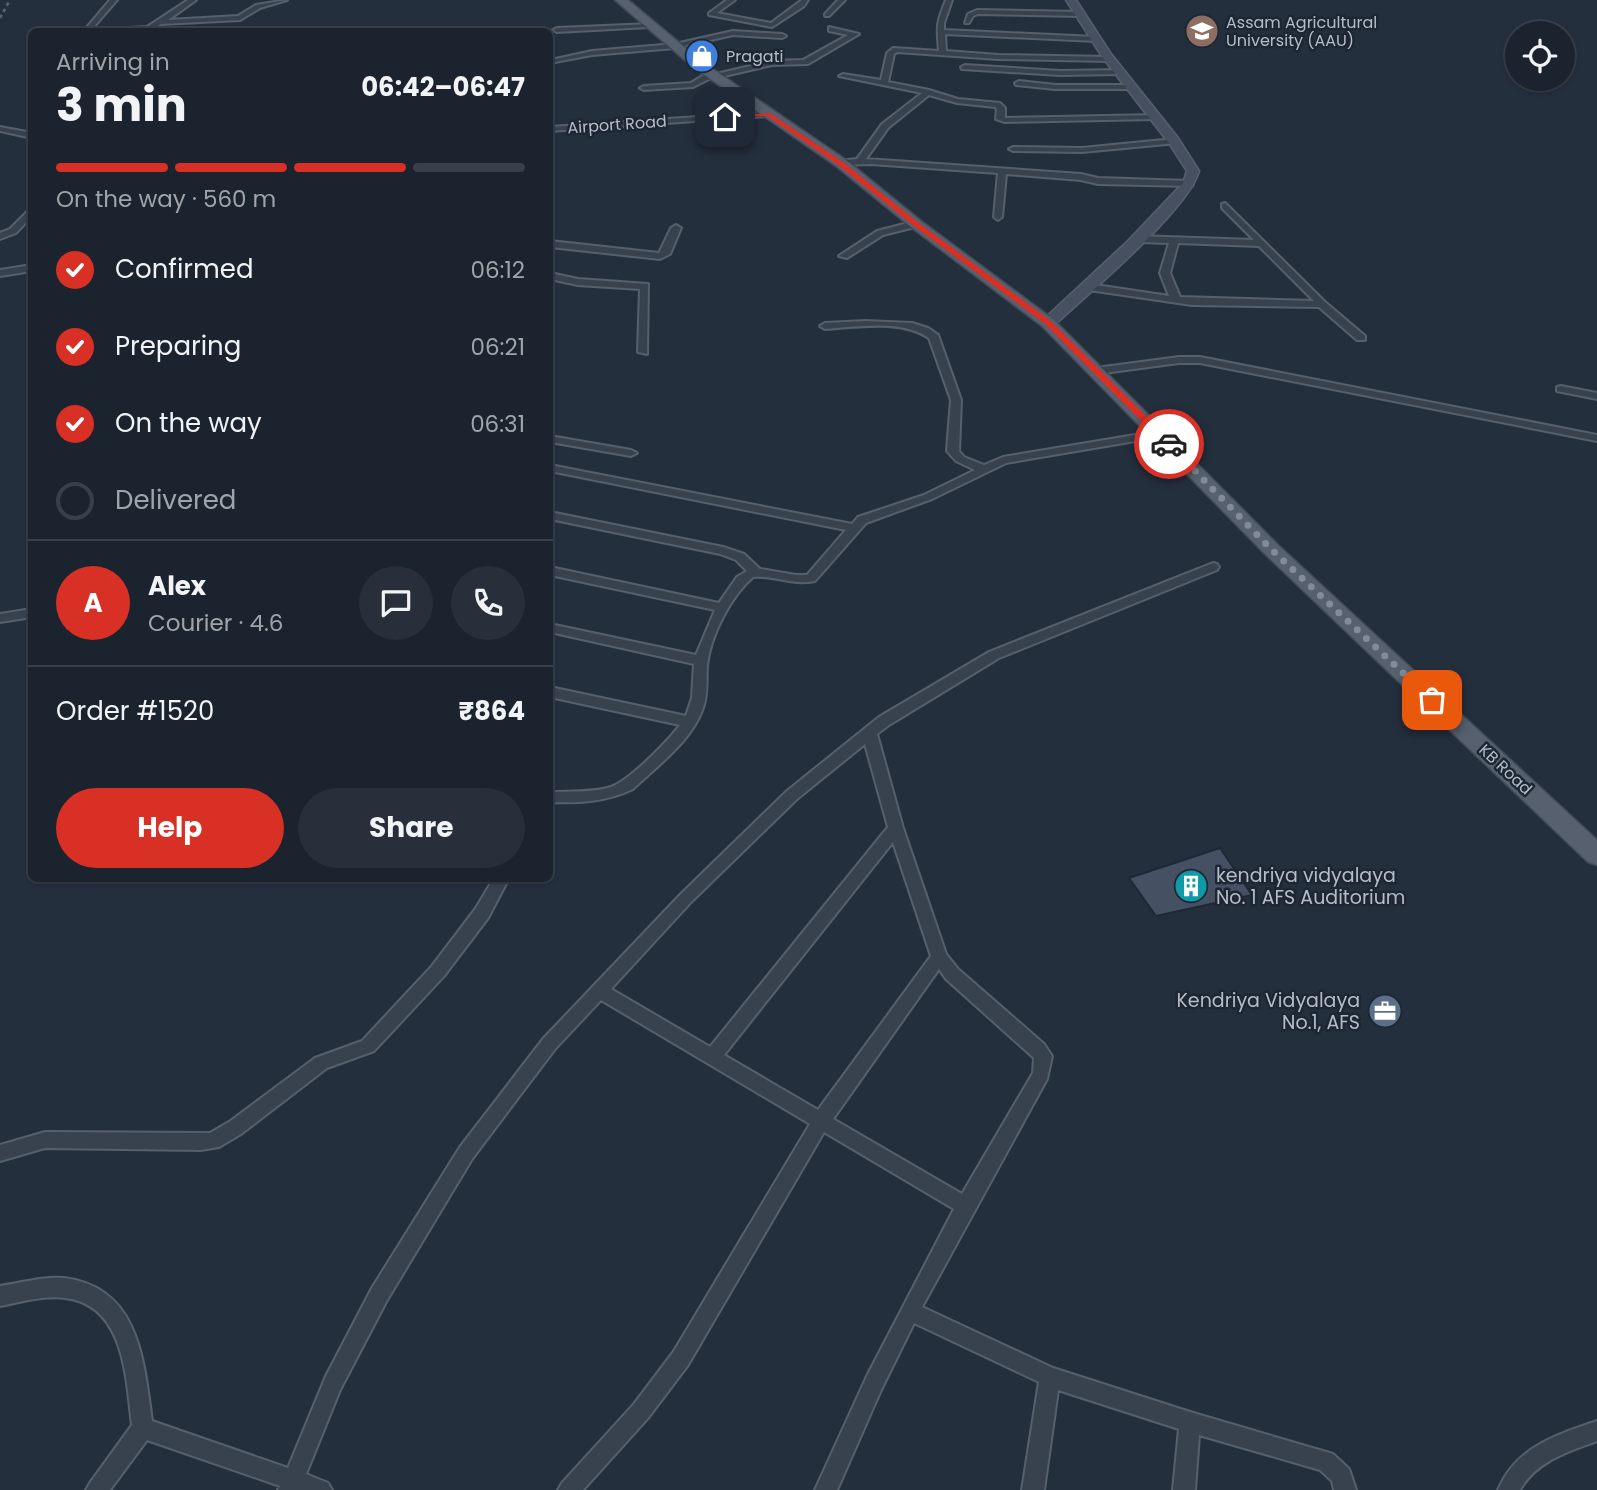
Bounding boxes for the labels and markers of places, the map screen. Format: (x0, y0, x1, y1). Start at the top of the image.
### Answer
place label: Assam Agricultural University (AAU) (1226, 11, 1377, 52)
school or university icon: Assam Agricultural University (AAU) (1183, 12, 1221, 50)
shop icon: Pragati (683, 37, 721, 75)
place label: Pragati (726, 45, 783, 68)
pin (695, 87, 755, 147)
pin (1402, 670, 1462, 730)
place label: kendriya vidyalaya No. 1 AFS Auditorium (1216, 862, 1405, 911)
building icon: kendriya vidyalaya No. 1 AFS Auditorium (1172, 867, 1210, 905)
place label: Kendriya Vidyalaya No.1, AFS (1176, 987, 1360, 1036)
office icon: Kendriya Vidyalaya No.1, AFS (1366, 992, 1404, 1030)

